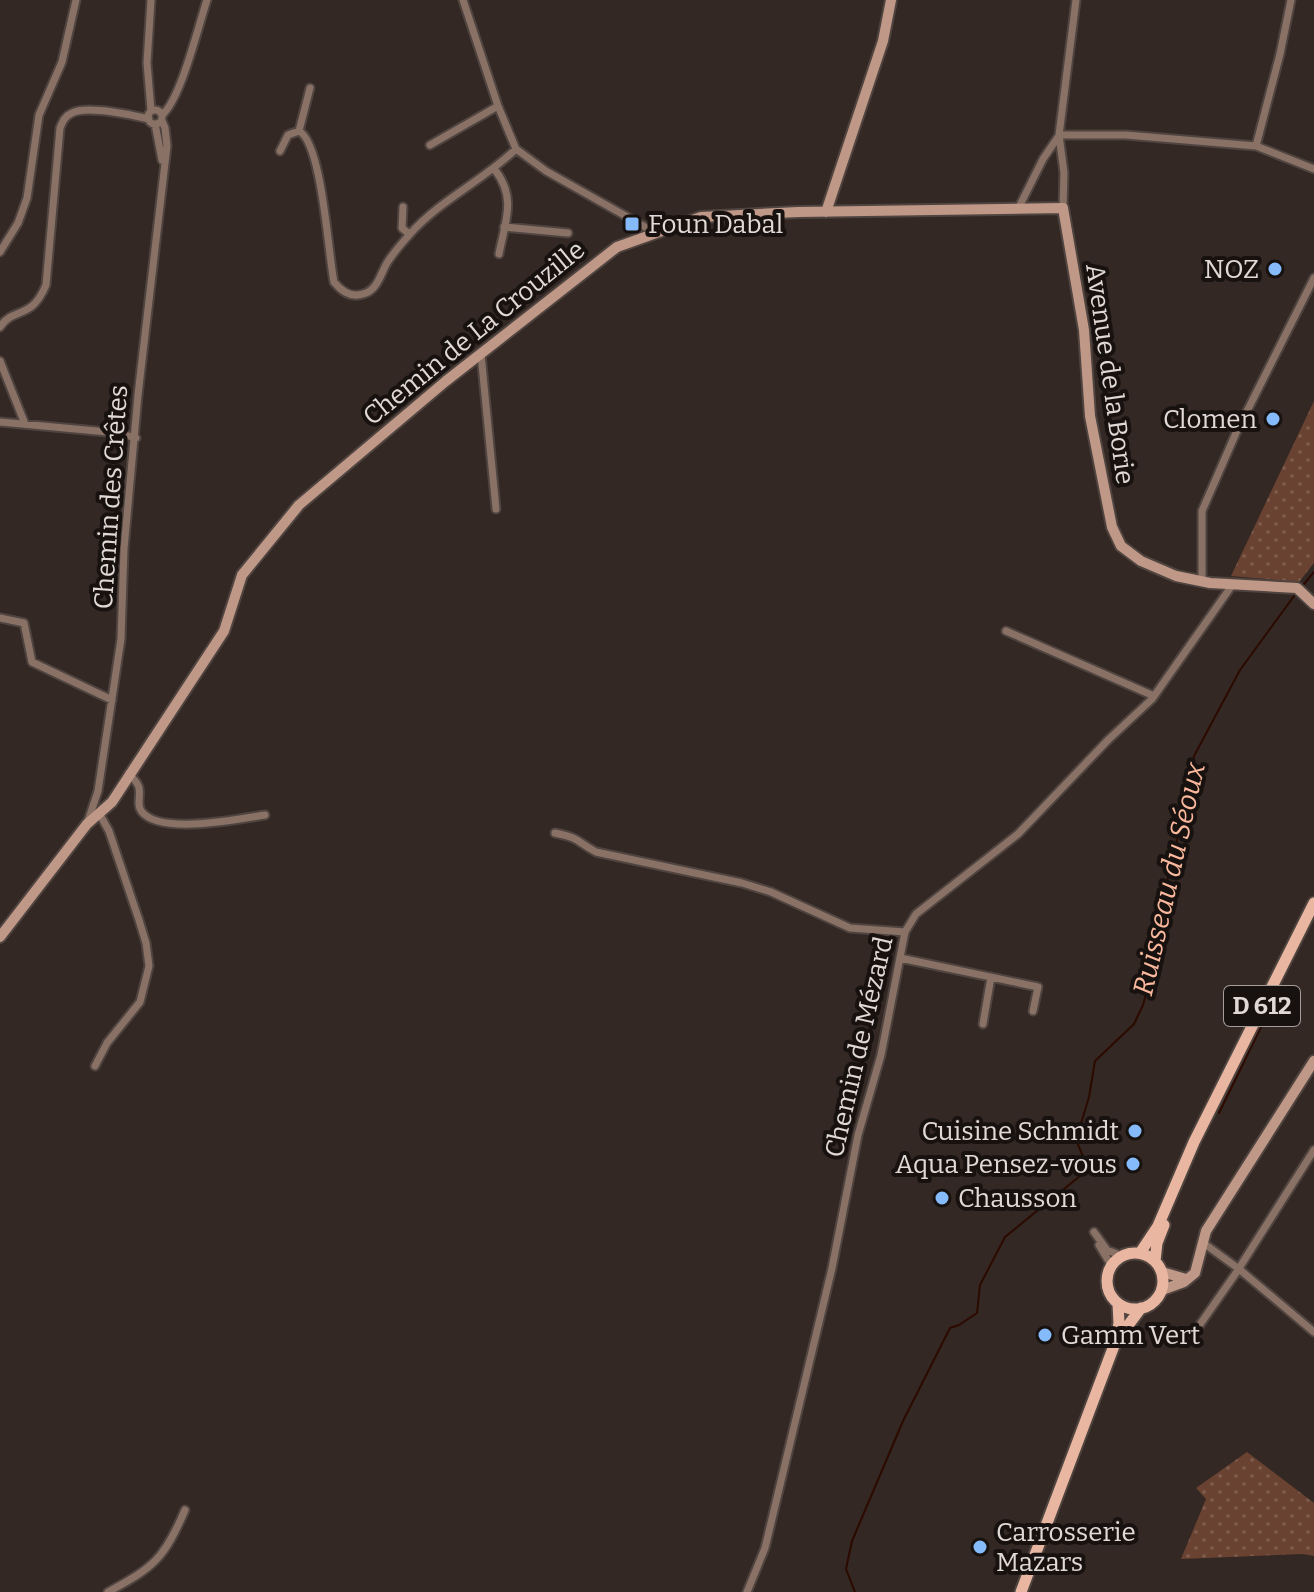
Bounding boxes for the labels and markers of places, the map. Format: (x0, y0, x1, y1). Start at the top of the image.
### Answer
place label: Foun Dabal (648, 209, 783, 240)
marker: Foun Dabal (623, 215, 641, 233)
place label: NOZ (1204, 254, 1259, 285)
marker: NOZ (1266, 260, 1284, 278)
place label: Clomen (1163, 404, 1258, 435)
marker: Clomen (1264, 410, 1282, 428)
place label: Cuisine Schmidt (921, 1116, 1120, 1147)
marker: Cuisine Schmidt (1126, 1122, 1144, 1140)
place label: Aqua Pensez-vous (895, 1149, 1117, 1180)
marker: Aqua Pensez-vous (1124, 1155, 1142, 1173)
place label: Chausson (958, 1183, 1077, 1214)
marker: Chausson (933, 1189, 951, 1207)
place label: Gamm Vert (1061, 1320, 1201, 1351)
marker: Gamm Vert (1036, 1326, 1054, 1344)
place label: Carrosserie Mazars (996, 1517, 1136, 1578)
marker: Carrosserie Mazars (971, 1538, 989, 1556)

